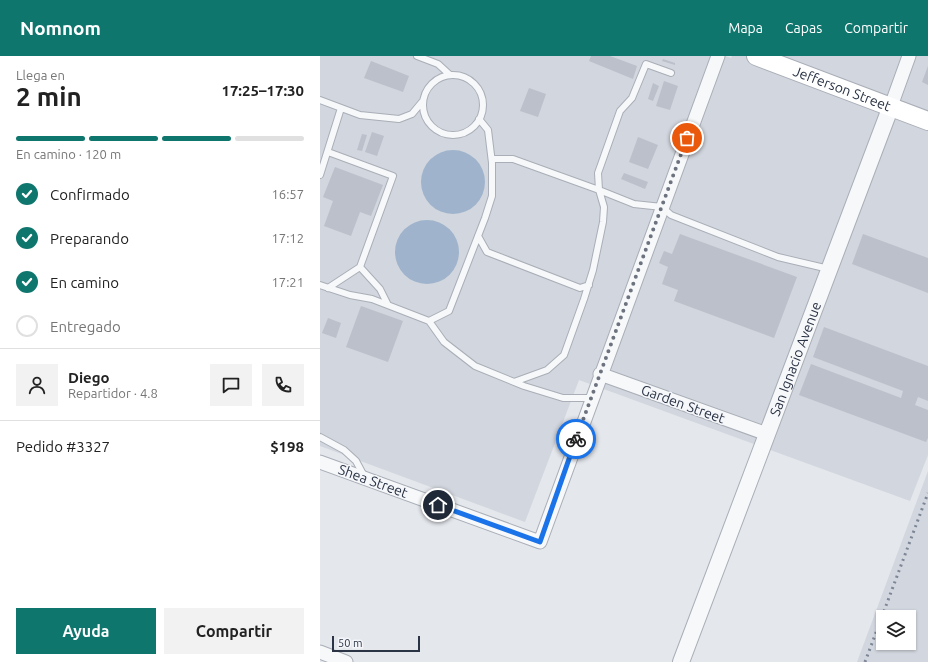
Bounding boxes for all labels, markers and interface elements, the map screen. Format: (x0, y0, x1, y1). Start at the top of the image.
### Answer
text: Nomnom (20, 17, 101, 39)
text: Mapa (728, 20, 763, 36)
text: Capas (785, 20, 822, 36)
text: Compartir (844, 20, 908, 36)
street label: Jefferson Street (791, 63, 894, 114)
text: Llega en (16, 68, 65, 82)
text: 2 min (16, 82, 82, 111)
text: 17:25–17:30 (221, 82, 304, 99)
pin (670, 121, 704, 155)
icon: bag (676, 127, 698, 149)
text: En camino · 120 m (16, 147, 121, 161)
icon: check (16, 183, 38, 205)
text: Confirmado (50, 186, 130, 203)
text: 16:57 (271, 187, 304, 201)
icon: check (16, 227, 38, 249)
text: Preparando (50, 230, 129, 247)
text: 17:12 (271, 231, 304, 245)
icon: check (16, 271, 38, 293)
text: En camino (50, 274, 119, 291)
text: 17:21 (271, 275, 304, 289)
street label: San Ignacio Avenue (767, 299, 824, 418)
text: Entregado (50, 318, 121, 335)
button: person (16, 364, 58, 406)
button: chat (210, 364, 252, 406)
button: phone (262, 364, 304, 406)
text: Diego (68, 369, 110, 386)
street label: Garden Street (639, 381, 728, 427)
text: Repartidor · 4.8 (68, 386, 158, 400)
courier (556, 419, 596, 459)
icon: bike (565, 428, 587, 450)
text: Pedido #3327 (16, 438, 110, 455)
text: $198 (270, 438, 304, 455)
street label: Shea Street (336, 461, 410, 501)
pin (421, 488, 455, 522)
icon: home (427, 494, 449, 516)
button: Ayuda (16, 608, 156, 654)
button: Compartir (164, 608, 304, 654)
map controls (876, 610, 916, 650)
button: layers (876, 610, 916, 650)
scale bar (332, 634, 420, 653)
text: 50 m (338, 637, 362, 649)

